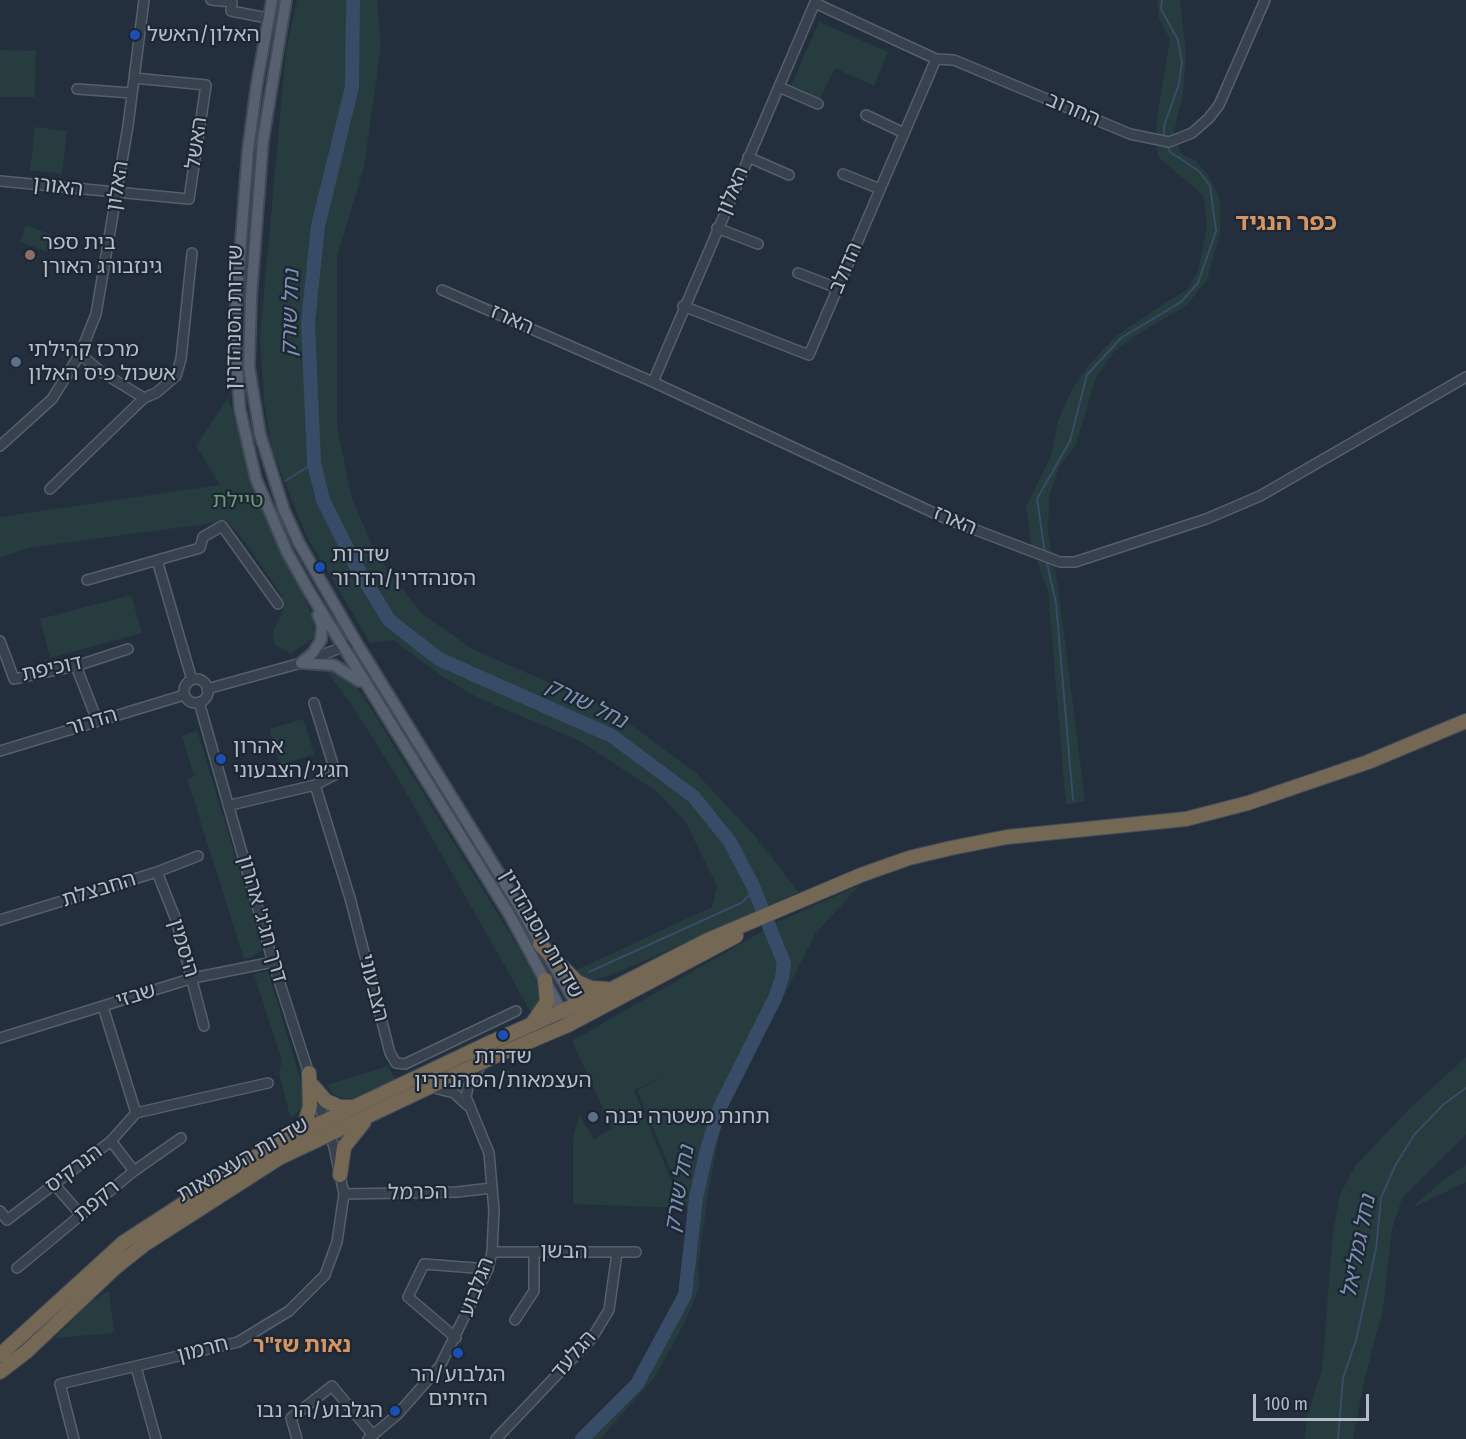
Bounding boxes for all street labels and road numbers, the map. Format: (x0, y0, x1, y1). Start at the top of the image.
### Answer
street label: החרוב (1042, 87, 1104, 133)
street label: האשל (181, 115, 213, 171)
street label: האלון (102, 159, 134, 213)
street label: האלון (712, 163, 754, 219)
street label: האורן (31, 171, 85, 203)
street label: הדולב (824, 239, 868, 297)
street label: שדרות הסנהדרין (221, 244, 249, 390)
street label: הארז (487, 299, 537, 341)
street label: הארז (930, 501, 980, 541)
street label: דוכיפת (19, 650, 85, 688)
street label: הדרור (64, 702, 120, 742)
street label: דרך חג'ג' אהרון (232, 852, 292, 986)
street label: שדרות הסנהדרין (494, 865, 588, 1003)
street label: החבצלת (59, 867, 139, 913)
street label: היסמין (162, 916, 204, 980)
street label: הצבעוני (352, 951, 394, 1025)
street label: שבזי (113, 978, 159, 1014)
street label: שדרות העצמאות (173, 1112, 313, 1208)
street label: הנרקיס (41, 1139, 107, 1199)
street label: רקפת (69, 1175, 125, 1227)
street label: הכרמל (388, 1180, 448, 1206)
street label: הבשן (540, 1239, 588, 1265)
street label: הגלבוע (454, 1254, 500, 1320)
street label: הגלעד (546, 1326, 602, 1384)
street label: חרמון (175, 1332, 231, 1368)

